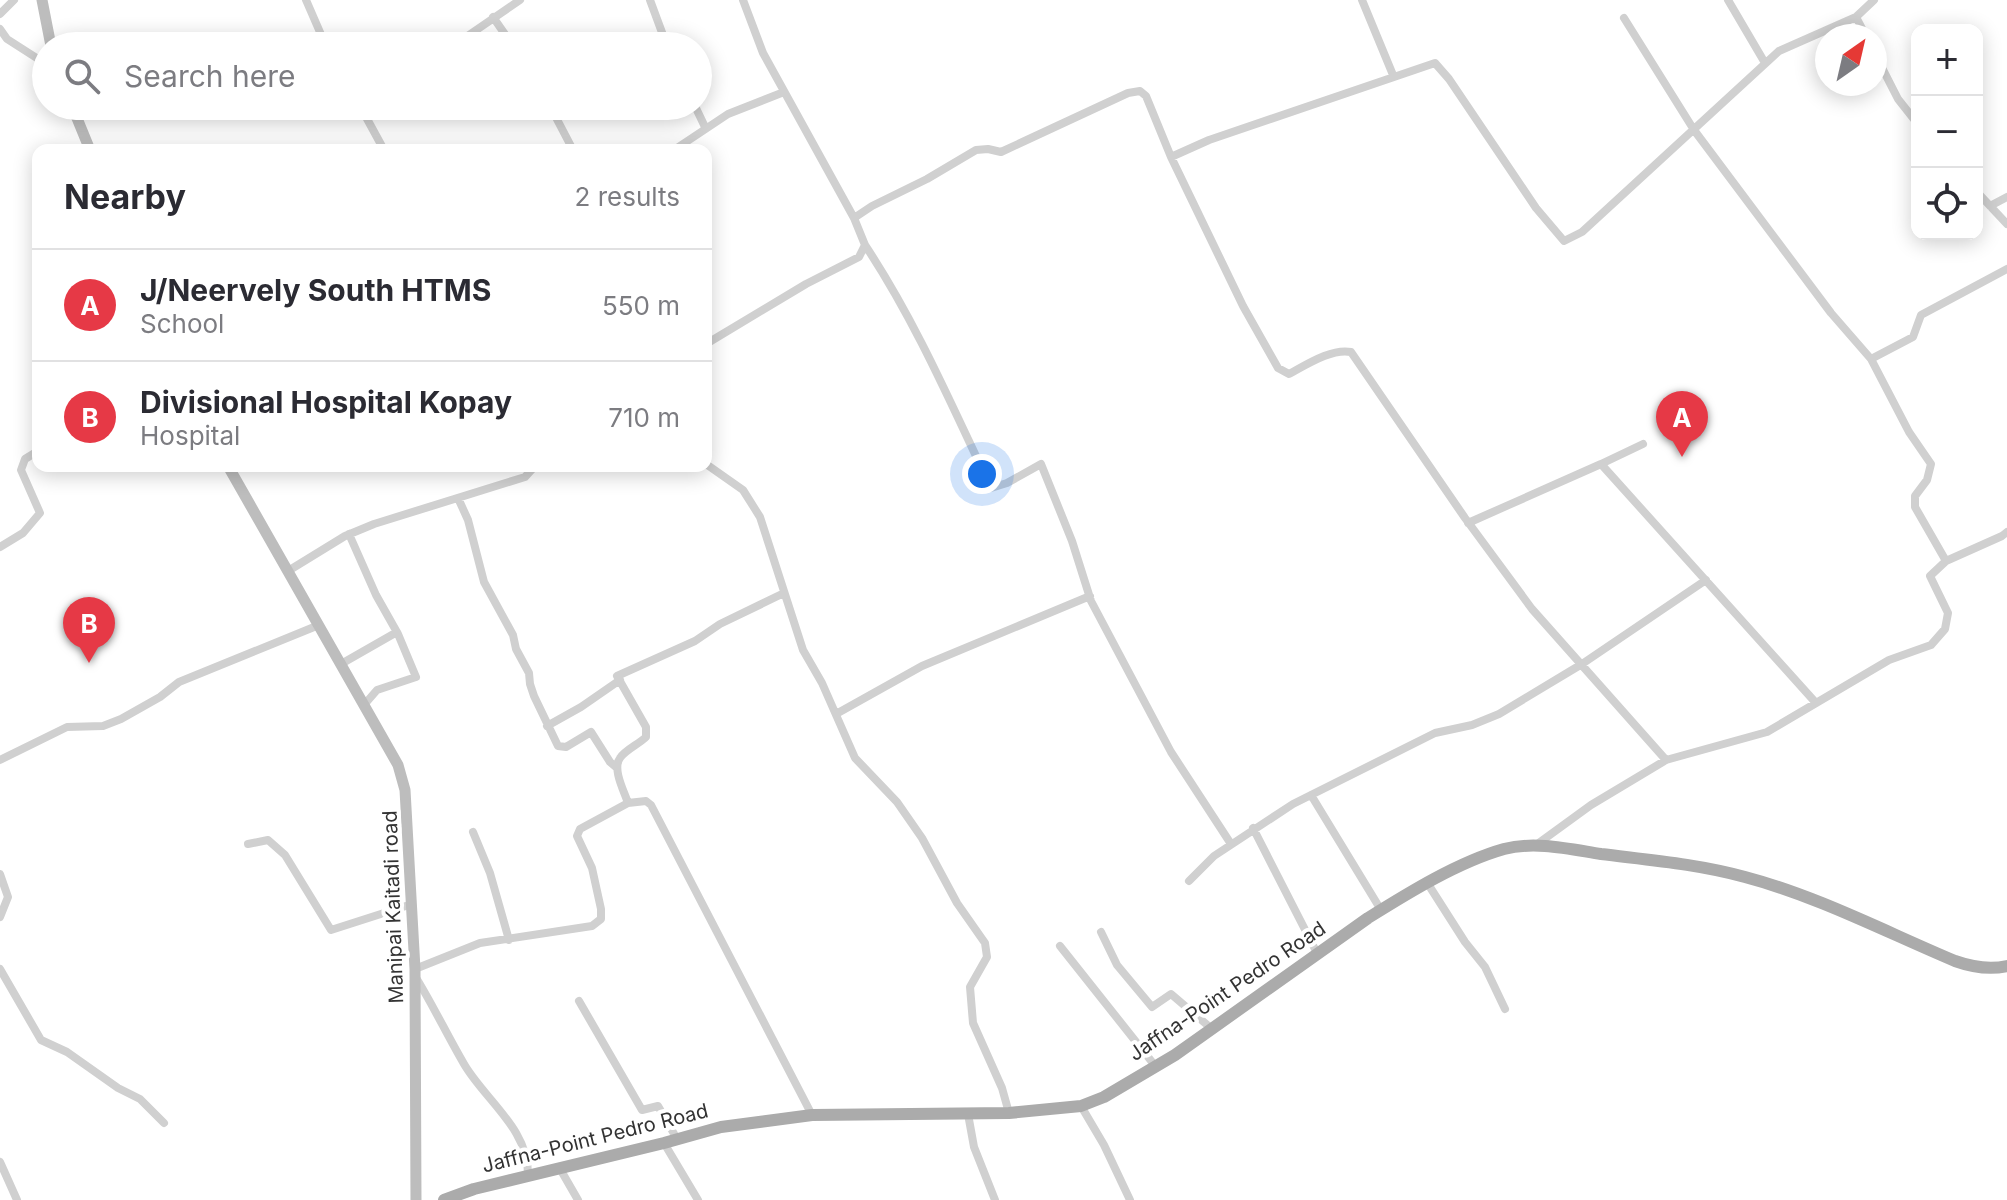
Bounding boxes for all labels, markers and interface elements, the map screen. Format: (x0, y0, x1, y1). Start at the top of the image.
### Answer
north arrow (1815, 24, 1887, 96)
map controls (1911, 24, 1983, 240)
button: + (1911, 24, 1983, 96)
search box (32, 32, 712, 120)
icon: search (60, 54, 104, 98)
text: Search here (124, 58, 296, 94)
button: − (1911, 96, 1983, 168)
button: locate (1911, 168, 1983, 240)
text: Nearby (64, 176, 186, 217)
text: 2 results (575, 181, 680, 212)
text: J/Neervely South HTMS (140, 272, 491, 308)
text: A (80, 290, 100, 321)
text: 550 m (602, 290, 680, 321)
text: School (140, 308, 224, 339)
text: Divisional Hospital Kopay (140, 384, 512, 420)
pin: A (1656, 391, 1708, 457)
text: B (81, 402, 99, 433)
text: 710 m (608, 402, 680, 433)
text: Hospital (140, 420, 240, 451)
your location (962, 454, 1002, 494)
pin: B (63, 597, 115, 663)
street label: Manipai Kaitadi road (378, 810, 408, 1004)
street label: Jaffna-Point Pedro Road (1124, 916, 1330, 1066)
street label: Jaffna-Point Pedro Road (480, 1098, 710, 1178)

